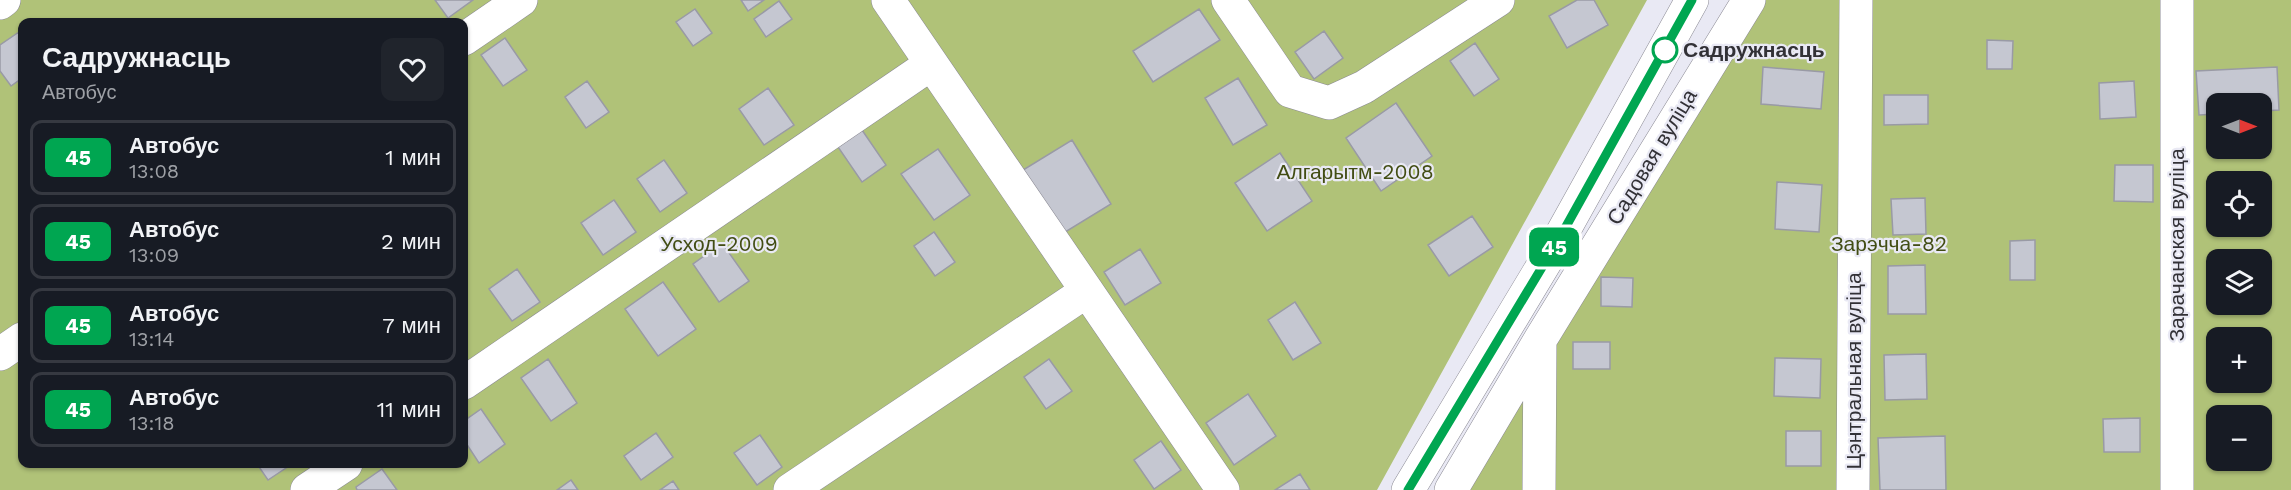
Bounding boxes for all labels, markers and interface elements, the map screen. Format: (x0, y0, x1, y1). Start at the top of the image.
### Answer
marker: Садружнасць (1652, 37, 1678, 63)
place label: Садружнасць (1683, 37, 1825, 62)
button: heart (381, 38, 444, 101)
text: Садружнасць (42, 41, 231, 74)
text: Автобус (42, 80, 116, 104)
street label: Садовая вуліца (1601, 84, 1702, 229)
north arrow (2206, 93, 2272, 159)
map controls (2206, 93, 2272, 471)
text: Автобус (129, 133, 219, 158)
text: 45 (65, 145, 91, 170)
text: 1 мин (385, 145, 441, 170)
street label: Зарачанская вуліца (2164, 148, 2189, 342)
text: 13:08 (129, 159, 179, 183)
park label: Алгарытм-2008 (1276, 159, 1434, 184)
button: locate (2206, 171, 2272, 237)
text: Автобус (129, 217, 219, 242)
line badge: 45 (1527, 228, 1581, 266)
text: 45 (65, 229, 91, 254)
text: 2 мин (381, 229, 441, 254)
park label: Усход-2009 (660, 231, 778, 256)
park label: Зарэчча-82 (1831, 231, 1947, 256)
text: 45 (1541, 235, 1567, 260)
text: 13:09 (129, 243, 179, 267)
button: layers (2206, 249, 2272, 315)
street label: Цэнтральная вуліца (1841, 272, 1866, 470)
text: Автобус (129, 301, 219, 326)
text: 45 (65, 313, 91, 338)
text: 7 мин (382, 313, 441, 338)
text: 13:14 (129, 327, 174, 351)
button: + (2206, 327, 2272, 393)
text: Автобус (129, 385, 219, 410)
text: 45 (65, 397, 91, 422)
text: 11 мин (377, 397, 441, 422)
button: − (2206, 405, 2272, 471)
text: 13:18 (129, 411, 175, 435)

